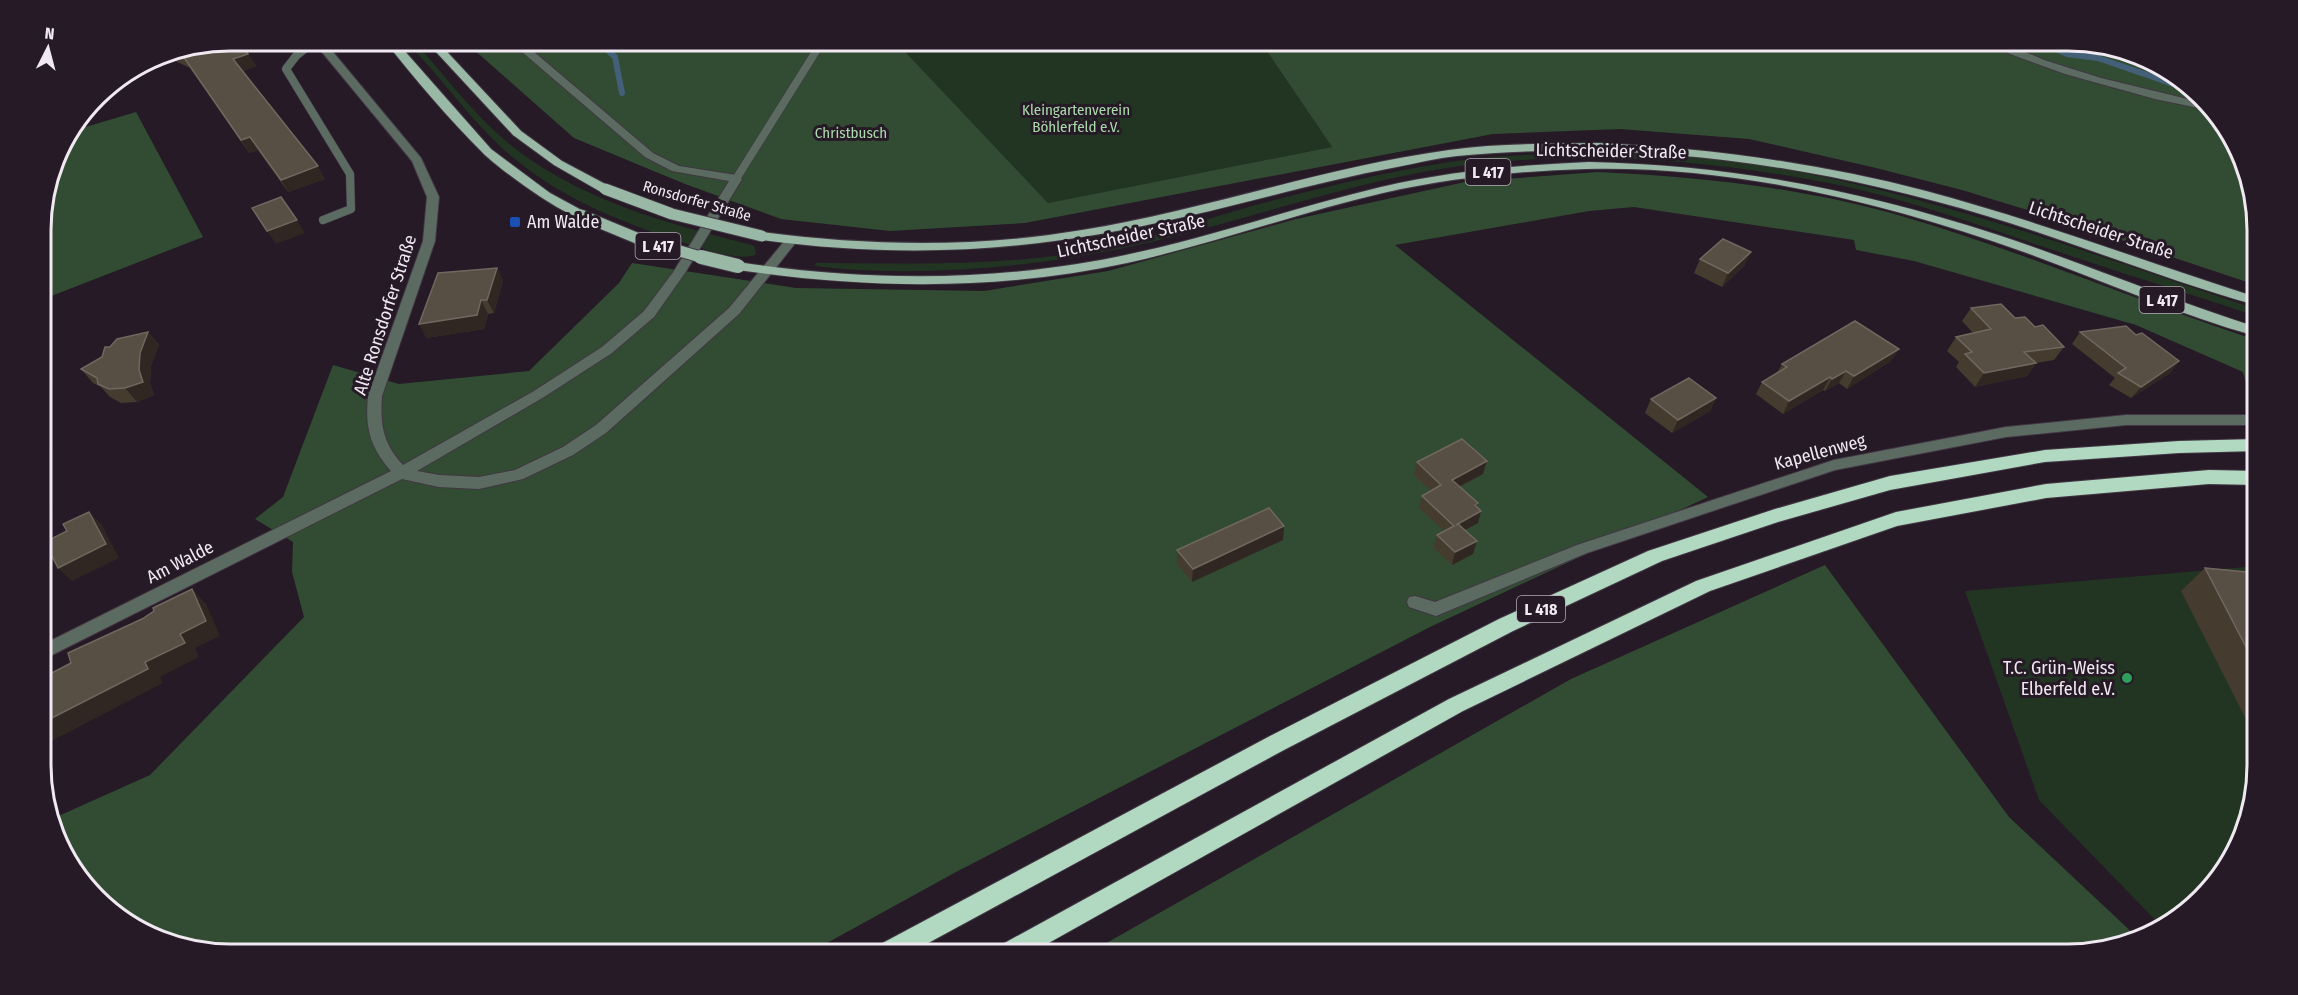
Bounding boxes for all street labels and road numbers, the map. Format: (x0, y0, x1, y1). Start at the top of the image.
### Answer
street label: Lichtscheider Straße (1535, 139, 1687, 163)
road number: L 417 (1466, 159, 1510, 185)
street label: Ronsdorfer Straße (641, 177, 753, 225)
street label: Lichtscheider Straße (2026, 196, 2176, 264)
street label: Lichtscheider Straße (1055, 210, 1207, 262)
street label: Alte Ronsdorfer Straße (349, 232, 421, 398)
road number: L 417 (636, 233, 680, 259)
road number: L 417 (2140, 287, 2184, 313)
street label: Kapellenweg (1772, 429, 1869, 475)
street label: Am Walde (143, 536, 217, 588)
road number: L 418 (1517, 596, 1565, 622)

